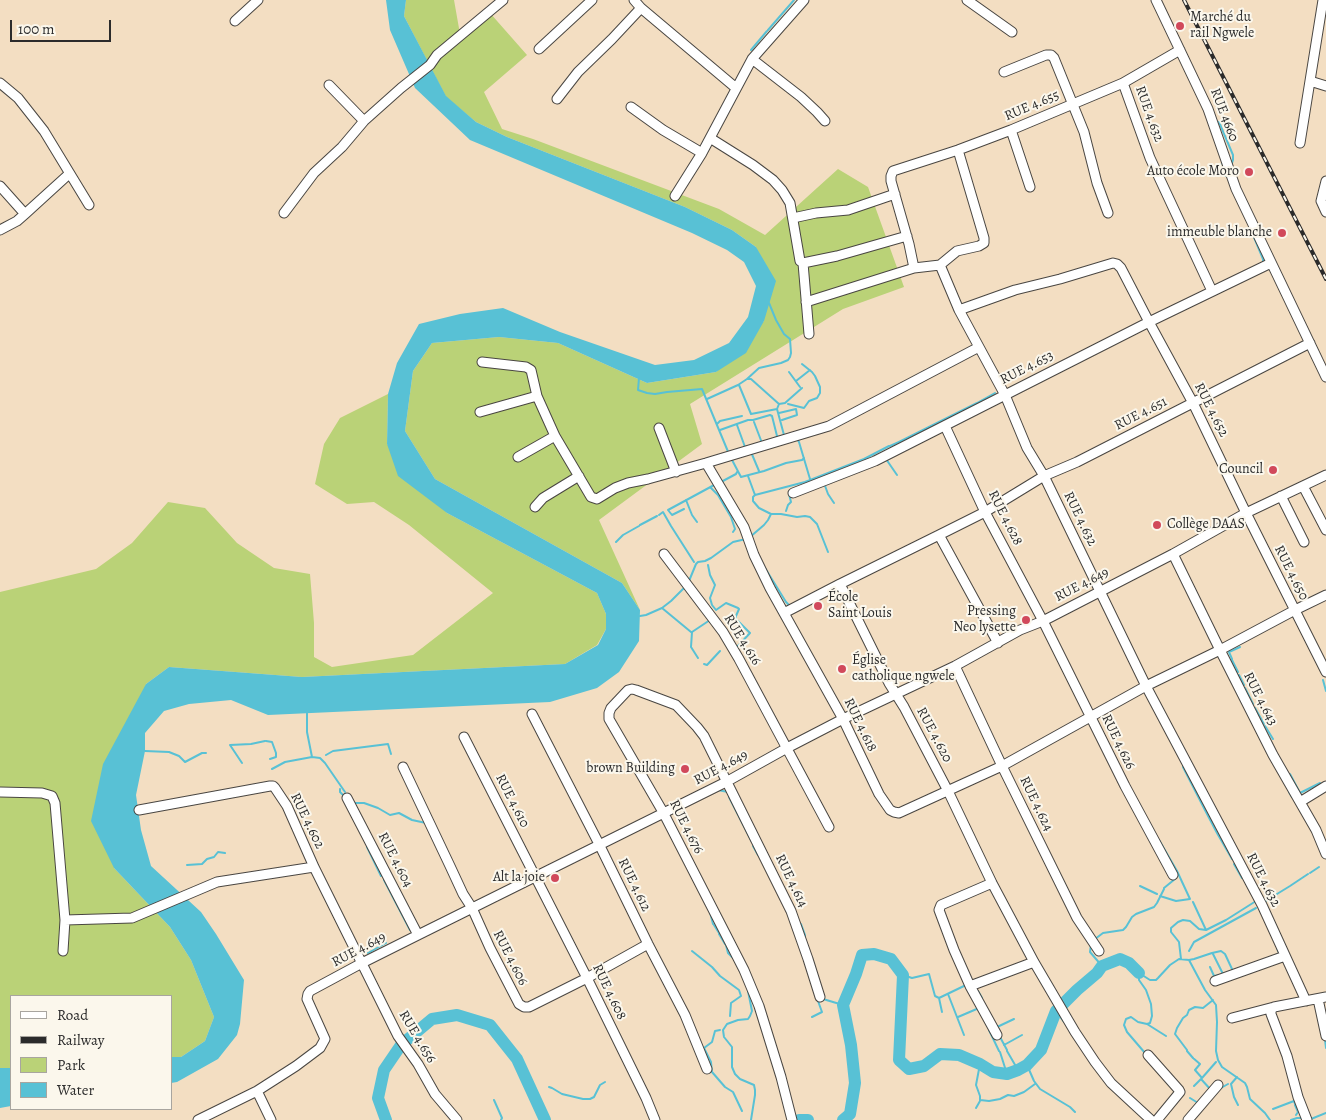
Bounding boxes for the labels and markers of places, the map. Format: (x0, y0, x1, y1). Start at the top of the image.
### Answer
place label: Marché du rail Ngwele (1190, 10, 1254, 42)
marker: Marché du rail Ngwele (1174, 20, 1186, 32)
place label: Auto école Moro (1147, 164, 1239, 180)
marker: Auto école Moro (1243, 166, 1255, 178)
place label: immeuble blanche (1167, 225, 1272, 241)
marker: immeuble blanche (1276, 227, 1288, 239)
place label: Council (1219, 462, 1263, 478)
marker: Council (1267, 464, 1279, 476)
place label: Collège DAAS (1167, 517, 1245, 533)
marker: Collège DAAS (1151, 519, 1163, 531)
place label: École Saint Louis (828, 590, 892, 622)
marker: École Saint Louis (812, 600, 824, 612)
place label: Pressing Neo lysette (953, 604, 1016, 636)
marker: Pressing Neo lysette (1020, 614, 1032, 626)
place label: Église catholique ngwele (852, 653, 955, 686)
marker: Église catholique ngwele (836, 663, 848, 675)
place label: brown Building (586, 761, 675, 777)
marker: brown Building (679, 763, 691, 775)
place label: Alt la joie (493, 870, 545, 886)
marker: Alt la joie (549, 872, 561, 884)

